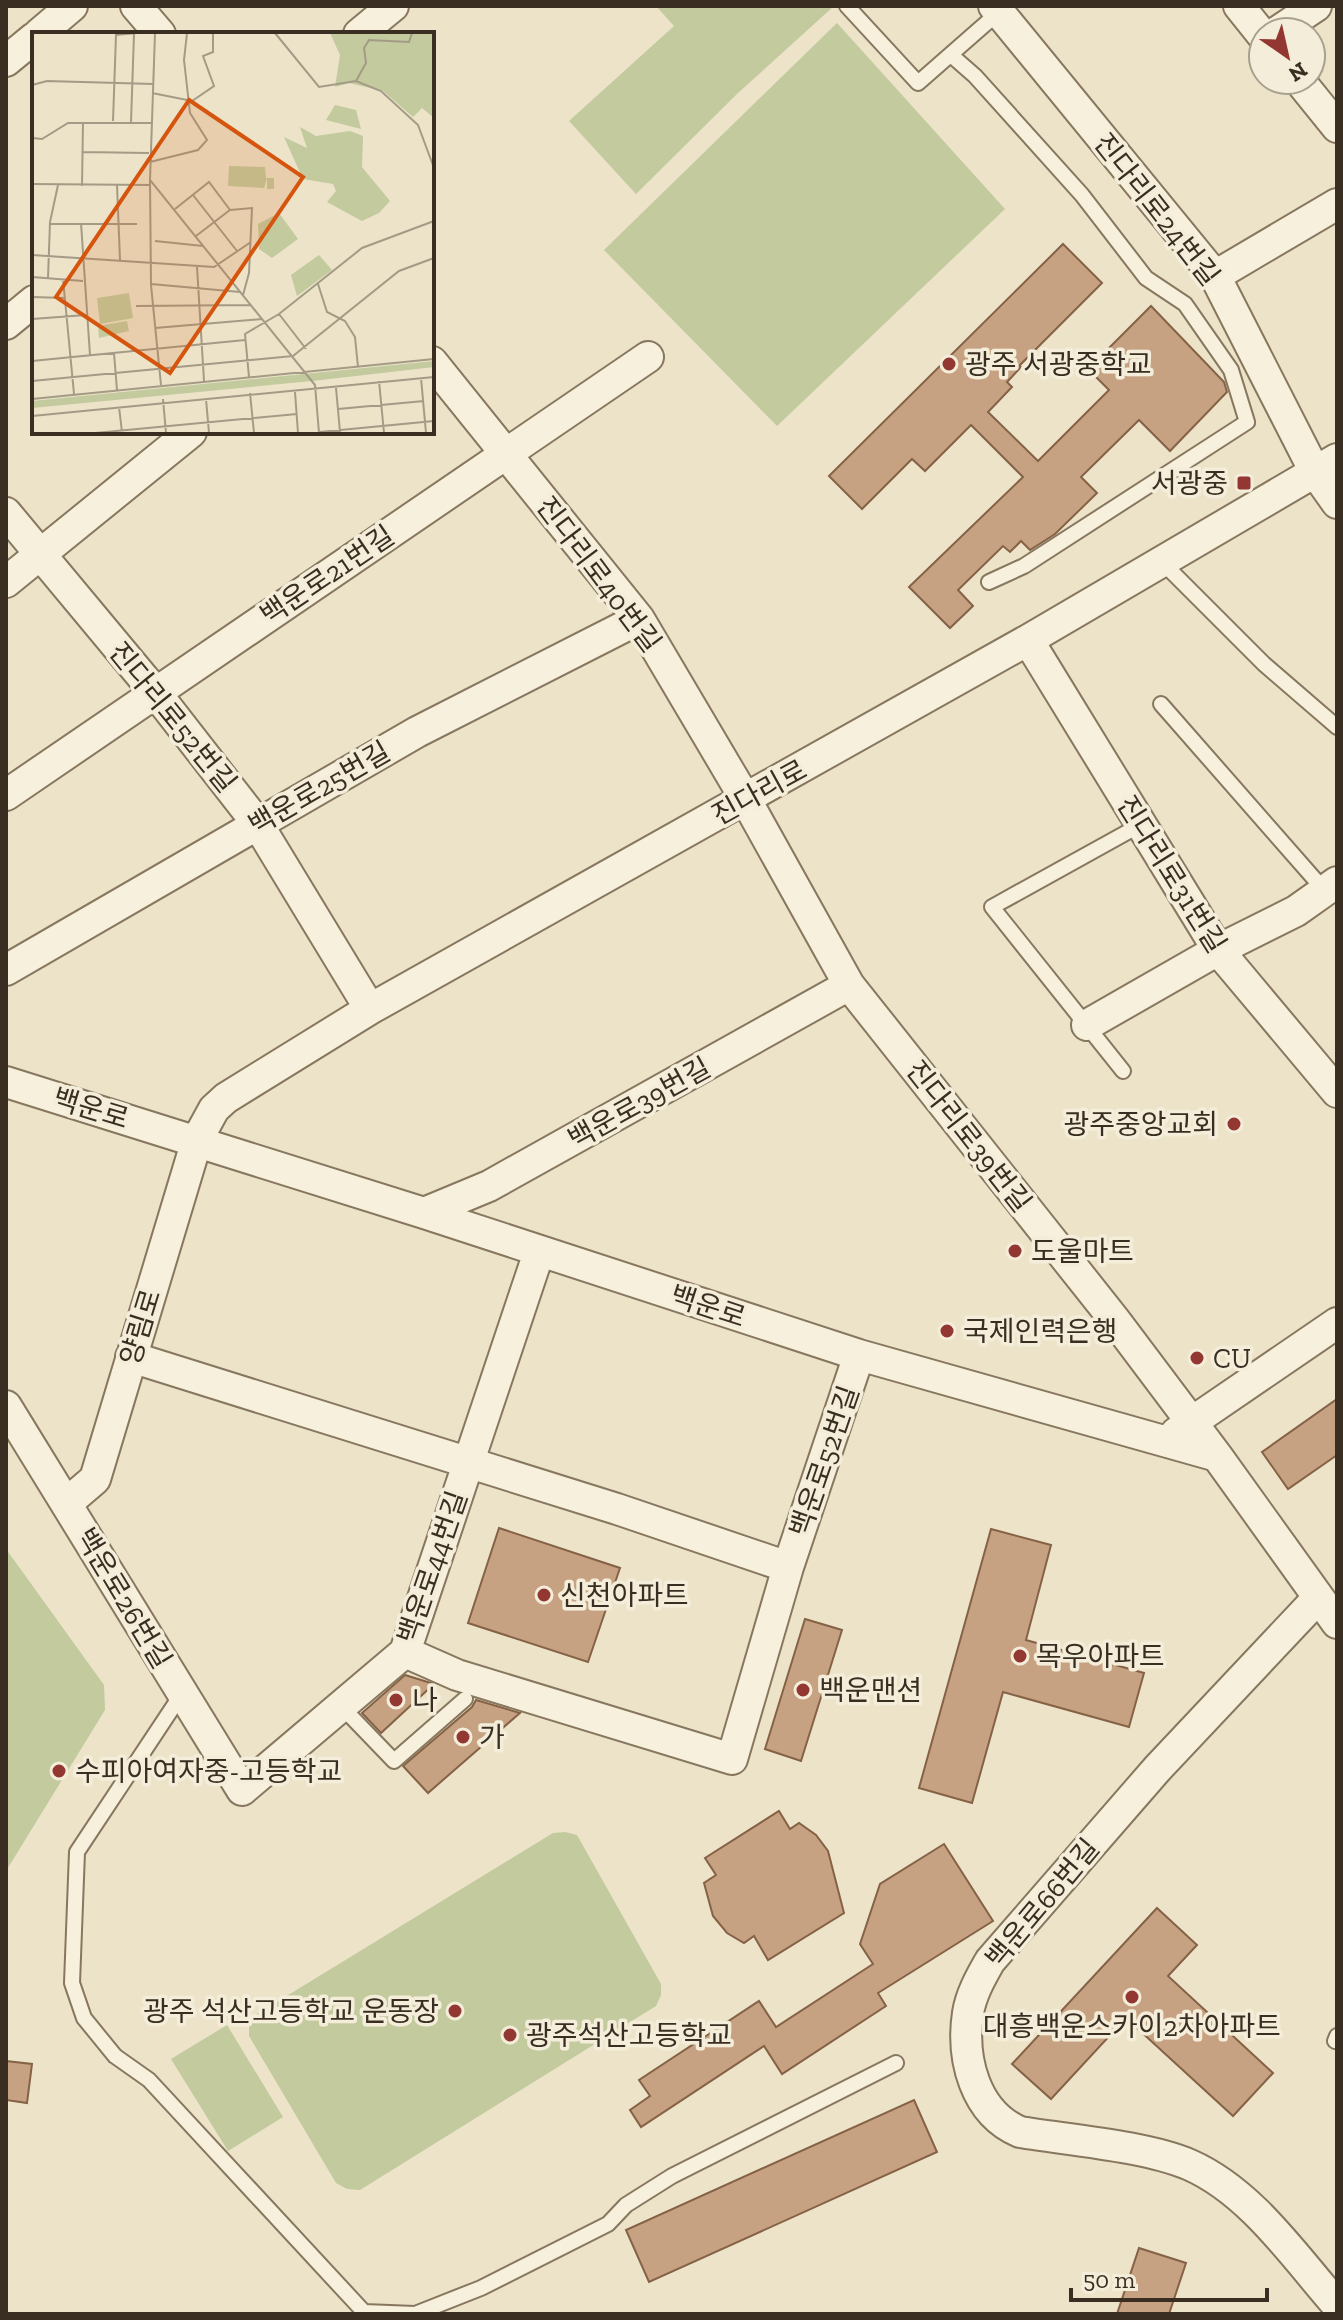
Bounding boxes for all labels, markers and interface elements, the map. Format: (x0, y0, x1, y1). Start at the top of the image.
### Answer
north arrow (1247, 16, 1327, 96)
inset map (32, 32, 434, 434)
text: N (1283, 56, 1312, 88)
street label: 진다리로24번길 (1087, 127, 1226, 292)
place label: 광주 서광중학교 (965, 348, 1152, 381)
marker: 광주 서광중학교 (940, 355, 958, 373)
place label: 서광중 (1151, 467, 1228, 500)
marker: 서광중 (1235, 474, 1253, 492)
street label: 진다리로40번길 (530, 490, 668, 658)
street label: 백운로21번길 (254, 519, 400, 632)
street label: 진다리로52번길 (102, 636, 243, 799)
street label: 백운로25번길 (243, 735, 396, 842)
street label: 진다리로 (706, 753, 812, 832)
street label: 진다리로31번길 (1110, 790, 1233, 959)
street label: 백운로39번길 (562, 1051, 716, 1156)
street label: 진다리로39번길 (899, 1054, 1038, 1219)
street label: 백운로 (49, 1081, 133, 1136)
place label: 광주중앙교회 (1063, 1108, 1218, 1141)
marker: 광주중앙교회 (1225, 1115, 1243, 1133)
place label: 도울마트 (1031, 1235, 1134, 1268)
marker: 도울마트 (1006, 1242, 1024, 1260)
street label: 백운로 (666, 1279, 750, 1334)
street label: 양림로 (113, 1285, 168, 1369)
place label: 국제인력은행 (963, 1315, 1118, 1348)
marker: 국제인력은행 (938, 1322, 956, 1340)
place label: CU (1213, 1342, 1251, 1375)
marker: CU (1188, 1349, 1206, 1367)
street label: 백운로52번길 (783, 1381, 866, 1541)
street label: 백운로44번길 (391, 1487, 474, 1648)
street label: 백운로26번길 (69, 1522, 178, 1675)
place label: 신천아파트 (560, 1579, 689, 1612)
marker: 신천아파트 (535, 1586, 553, 1604)
place label: 목우아파트 (1036, 1640, 1165, 1673)
marker: 목우아파트 (1011, 1647, 1029, 1665)
place label: 백운맨션 (819, 1674, 922, 1707)
marker: 백운맨션 (794, 1681, 812, 1699)
place label: 나 (412, 1684, 438, 1717)
marker: 나 (387, 1691, 405, 1709)
place label: 가 (479, 1721, 505, 1754)
marker: 가 (454, 1728, 472, 1746)
place label: 수피아여자중-고등학교 (75, 1755, 342, 1788)
marker: 수피아여자중-고등학교 (50, 1762, 68, 1780)
street label: 백운로66번길 (979, 1832, 1106, 1975)
marker: 대흥백운스카이2차아파트 (1123, 1988, 1141, 2006)
place label: 광주 석산고등학교 운동장 (143, 1995, 439, 2028)
marker: 광주 석산고등학교 운동장 (446, 2002, 464, 2020)
place label: 대흥백운스카이2차아파트 (983, 2010, 1281, 2043)
place label: 광주석산고등학교 (526, 2019, 732, 2052)
marker: 광주석산고등학교 (501, 2026, 519, 2044)
scale bar (1071, 2252, 1267, 2302)
text: 50 m (1083, 2265, 1136, 2294)

